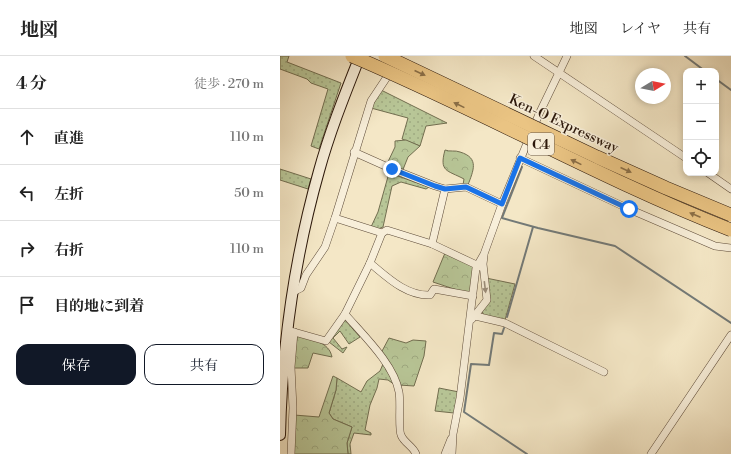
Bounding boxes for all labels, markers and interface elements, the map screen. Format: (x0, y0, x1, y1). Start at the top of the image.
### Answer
text: 地図 (20, 18, 58, 42)
text: 地図 (570, 20, 598, 38)
text: レイヤ (620, 20, 661, 38)
text: 共有 (683, 20, 711, 38)
north arrow (635, 68, 671, 104)
map controls (683, 68, 719, 176)
button: + (683, 68, 719, 104)
one-way arrow (415, 70, 426, 76)
text: 4 分 (16, 73, 47, 95)
text: 徒歩 · 270 m (194, 76, 264, 92)
street label: Ken-O Expressway (506, 91, 622, 157)
one-way arrow (454, 102, 465, 108)
button: − (683, 104, 719, 140)
icon: ahead (16, 126, 38, 148)
text: 直進 (54, 129, 84, 148)
text: 110 m (230, 129, 264, 145)
road number: C4 (528, 133, 554, 155)
button: locate (683, 140, 719, 176)
one-way arrow (571, 159, 582, 165)
route end (383, 160, 401, 178)
one-way arrow (621, 167, 632, 173)
icon: left (16, 182, 38, 204)
text: 左折 (54, 185, 84, 204)
text: 50 m (234, 185, 264, 201)
route start (620, 200, 638, 218)
one-way arrow (689, 212, 700, 218)
icon: right (16, 238, 38, 260)
text: 右折 (54, 241, 84, 260)
text: 110 m (230, 241, 264, 257)
one-way arrow (482, 281, 489, 293)
icon: arrive (16, 294, 38, 316)
text: 目的地に到着 (54, 297, 144, 316)
button: 保存 (16, 344, 136, 385)
button: 共有 (144, 344, 264, 385)

